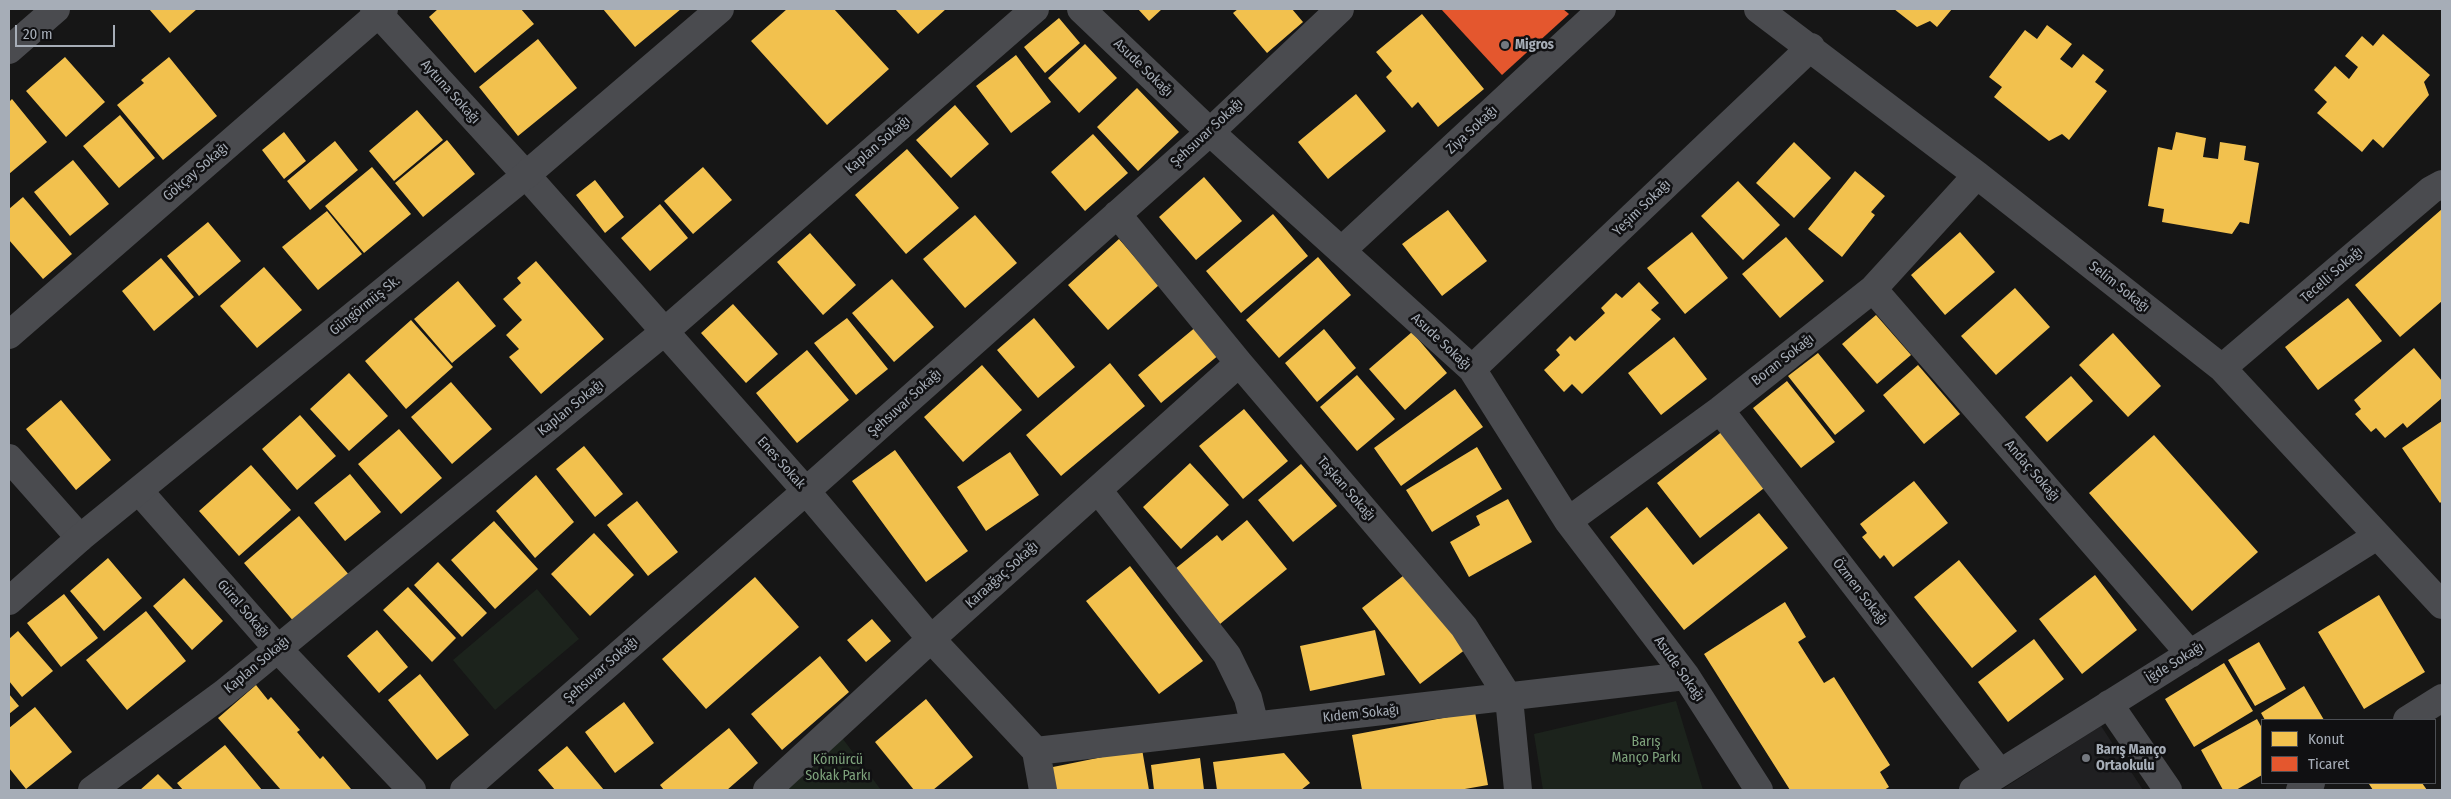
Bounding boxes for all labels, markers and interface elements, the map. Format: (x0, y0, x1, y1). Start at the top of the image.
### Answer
scale bar (18, 15, 118, 47)
text: 20 m (23, 25, 53, 43)
street label: Asude Sokağı (1110, 36, 1176, 100)
place label: Migros (1515, 37, 1554, 53)
marker: Migros (1499, 39, 1511, 51)
street label: Aytuna Sokağı (417, 56, 483, 128)
street label: Şehsuvar Sokağı (1167, 95, 1247, 171)
street label: Ziya Sokağı (1443, 102, 1501, 158)
street label: Kaplan Sokağı (842, 112, 914, 178)
street label: Gökçay Sokağı (160, 139, 232, 205)
street label: Yeşim Sokağı (1610, 176, 1674, 240)
street label: Tecelli Sokağı (2297, 243, 2367, 307)
street label: Selim Sokağı (2085, 258, 2153, 316)
street label: Güngörmüş Sk. (327, 273, 403, 339)
street label: Asude Sokağı (1408, 310, 1474, 374)
street label: Boran Sokağı (1748, 330, 1818, 390)
street label: Şehsuvar Sokağı (865, 366, 945, 440)
street label: Kaplan Sokağı (535, 376, 607, 440)
street label: Enes Sokak (753, 434, 809, 492)
street label: Andaç Sokağı (2001, 437, 2063, 505)
street label: Taşkan Sokağı (1313, 453, 1379, 525)
street label: Karaağaç Sokağı (962, 538, 1042, 612)
street label: Özmen Sokağı (1829, 555, 1891, 629)
street label: Güral Sokağı (213, 577, 273, 641)
street label: Kaplan Sokağı (221, 633, 293, 697)
street label: Şehsuvar Sokağı (560, 633, 642, 707)
street label: Asude Sokağı (1650, 633, 1708, 705)
street label: İğde Sokağı (2143, 639, 2207, 687)
street label: Kıdem Sokağı (1322, 702, 1400, 726)
legend (2261, 719, 2436, 784)
text: Konut (2308, 730, 2344, 748)
park label: Barış Manço Parkı (1612, 734, 1680, 766)
place label: Barış Manço Ortaokulu (2096, 742, 2166, 774)
park label: Kömürcü Sokak Parkı (805, 752, 871, 784)
marker: Barış Manço Ortaokulu (2080, 752, 2092, 764)
text: Ticaret (2308, 755, 2349, 773)

